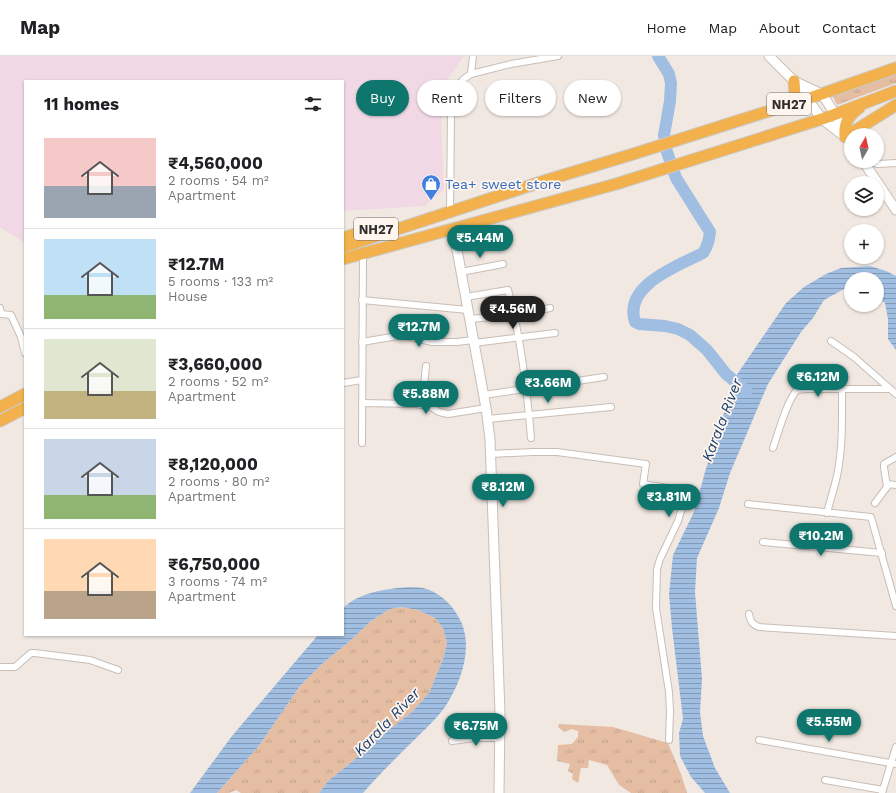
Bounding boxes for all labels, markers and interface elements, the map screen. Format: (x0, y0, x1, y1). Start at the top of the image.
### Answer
text: Map (20, 16, 60, 39)
text: Home (646, 20, 686, 36)
text: Map (708, 20, 737, 36)
text: About (759, 20, 800, 36)
text: Contact (822, 20, 876, 36)
chip: Buy (356, 80, 409, 116)
chip: Rent (417, 80, 477, 116)
chip: Filters (485, 80, 556, 116)
chip: New (564, 80, 621, 116)
icon: filters (302, 93, 324, 115)
road number: NH27 (767, 93, 811, 115)
text: 11 homes (44, 94, 119, 114)
north arrow (844, 128, 884, 168)
map controls (844, 128, 884, 312)
text: ₹4,560,000 (168, 153, 263, 173)
icon: home (76, 154, 124, 202)
text: 2 rooms · 54 m² (168, 173, 269, 188)
shop icon: Tea+ sweet store (420, 173, 442, 201)
place label: Tea+ sweet store (445, 176, 561, 192)
button: layers (844, 176, 884, 216)
text: Apartment (168, 188, 236, 203)
road number: NH27 (354, 218, 398, 240)
button: + (844, 224, 884, 264)
pin: ₹5.44M (447, 225, 513, 259)
text: ₹5.44M (456, 230, 504, 245)
text: ₹12.7M (168, 254, 225, 274)
icon: home (76, 255, 124, 303)
button: − (844, 272, 884, 312)
text: 5 rooms · 133 m² (168, 274, 273, 289)
text: House (168, 289, 208, 304)
pin: ₹4.56M (480, 296, 546, 330)
text: ₹4.56M (489, 301, 537, 316)
pin: ₹12.7M (386, 314, 452, 348)
text: ₹12.7M (397, 319, 441, 334)
text: ₹3,660,000 (168, 354, 262, 374)
icon: home (76, 355, 124, 403)
pin: ₹6.12M (785, 364, 851, 398)
text: ₹6.12M (796, 369, 840, 384)
pin: ₹3.66M (515, 370, 581, 404)
text: 2 rooms · 52 m² (168, 374, 268, 389)
text: ₹3.66M (524, 375, 572, 390)
water label: Karala River (698, 375, 746, 464)
pin: ₹5.88M (393, 381, 459, 415)
text: ₹5.88M (402, 386, 450, 401)
text: Apartment (168, 389, 236, 404)
text: ₹8,120,000 (168, 454, 258, 474)
icon: home (76, 455, 124, 503)
text: 2 rooms · 80 m² (168, 474, 269, 489)
pin: ₹8.12M (470, 474, 536, 508)
text: ₹8.12M (481, 479, 525, 494)
pin: ₹3.81M (636, 484, 702, 518)
text: Apartment (168, 489, 236, 504)
text: ₹3.81M (647, 489, 691, 504)
pin: ₹10.2M (788, 523, 854, 557)
text: ₹10.2M (798, 528, 844, 543)
text: ₹6,750,000 (168, 554, 260, 574)
icon: home (76, 555, 124, 603)
text: 3 rooms · 74 m² (168, 574, 267, 589)
text: Apartment (168, 589, 236, 604)
water label: Karala River (350, 684, 425, 760)
pin: ₹5.55M (796, 709, 862, 743)
pin: ₹6.75M (443, 713, 509, 747)
text: ₹5.55M (806, 714, 852, 729)
text: ₹6.75M (453, 718, 499, 733)

